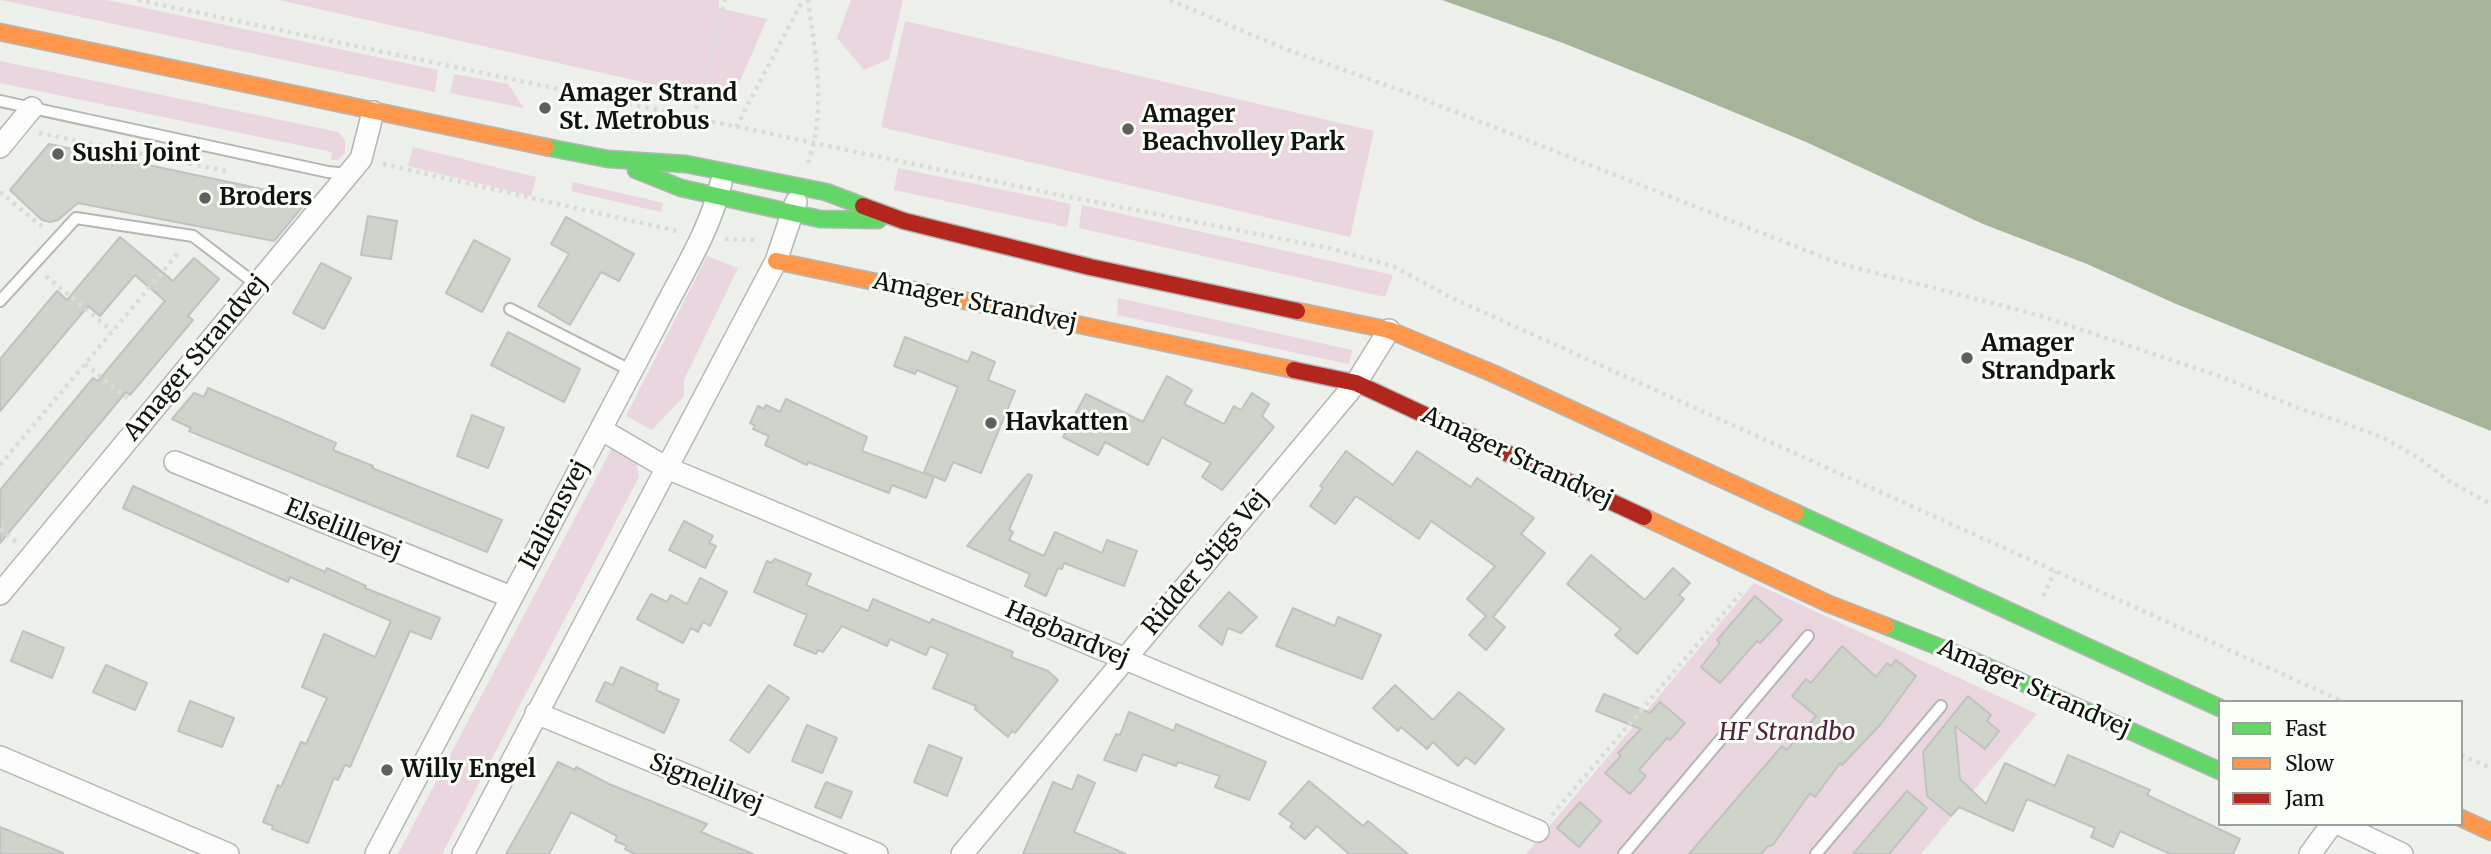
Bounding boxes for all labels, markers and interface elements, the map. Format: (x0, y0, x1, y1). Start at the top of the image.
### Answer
place label: Amager Strand St. Metrobus (559, 80, 737, 136)
marker: Amager Strand St. Metrobus (537, 100, 553, 116)
place label: Amager Beachvolley Park (1142, 101, 1345, 157)
marker: Amager Beachvolley Park (1120, 121, 1136, 137)
place label: Sushi Joint (72, 140, 200, 168)
marker: Sushi Joint (50, 146, 66, 162)
place label: Broders (219, 184, 312, 212)
marker: Broders (197, 190, 213, 206)
street label: Amager Strandvej (870, 267, 1080, 339)
street label: Amager Strandvej (118, 269, 274, 447)
place label: Amager Strandpark (1981, 330, 2115, 386)
marker: Amager Strandpark (1959, 350, 1975, 366)
street label: Amager Strandvej (1417, 401, 1617, 515)
place label: Havkatten (1005, 409, 1128, 437)
marker: Havkatten (983, 415, 999, 431)
street label: Italiensvej (514, 456, 596, 574)
street label: Ridder Stigs Vej (1137, 485, 1275, 641)
street label: Elselillevej (280, 494, 406, 566)
street label: Hagbardvej (1001, 596, 1133, 674)
street label: Amager Strandvej (1933, 634, 2135, 744)
legend (2218, 700, 2463, 826)
text: Fast (2285, 715, 2327, 742)
park label: HF Strandbo (1719, 719, 1855, 747)
street label: Signelilvej (645, 748, 767, 820)
text: Slow (2285, 750, 2334, 777)
place label: Willy Engel (401, 756, 536, 784)
marker: Willy Engel (379, 762, 395, 778)
text: Jam (2285, 785, 2324, 812)

